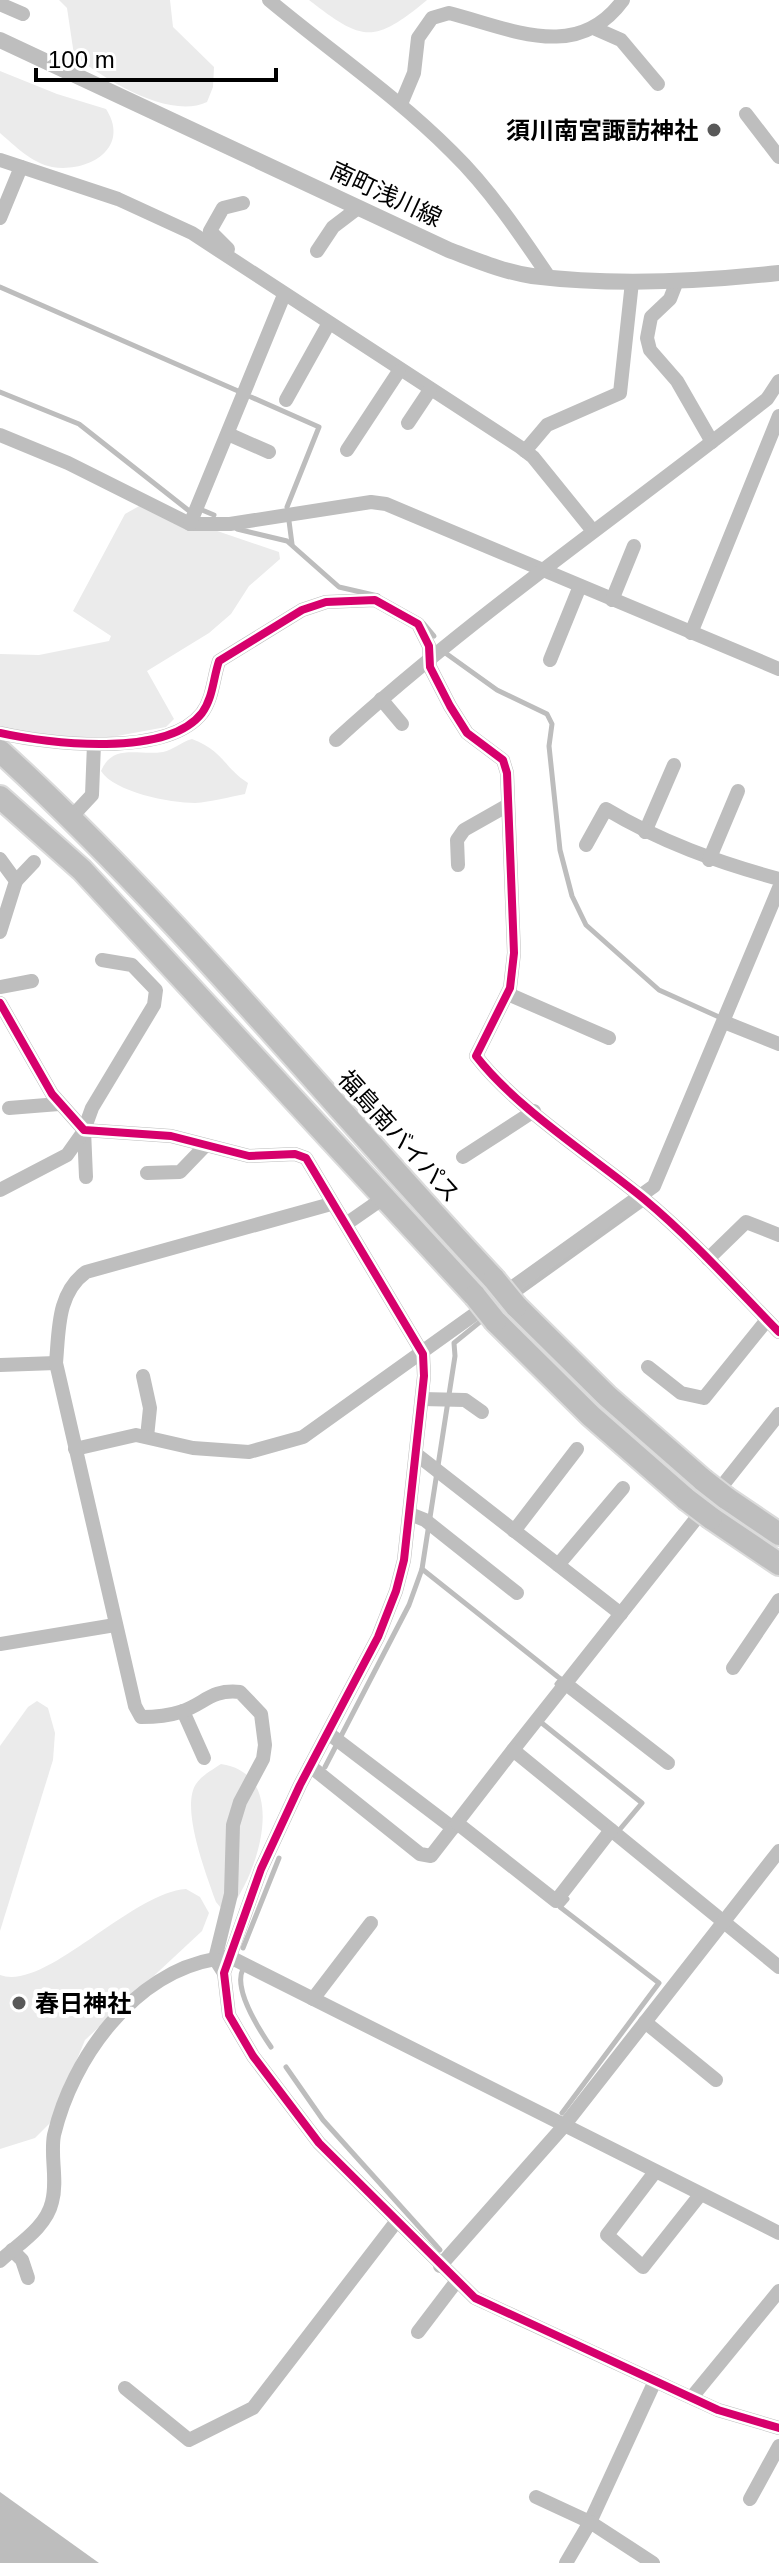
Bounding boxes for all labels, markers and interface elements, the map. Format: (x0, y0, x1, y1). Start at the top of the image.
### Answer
scale bar (36, 32, 276, 82)
text: 100 m (48, 46, 115, 73)
place label: 須川南宮諏訪神社 (506, 117, 698, 144)
marker: 須川南宮諏訪神社 (705, 121, 723, 139)
street label: 南町浅川線 (326, 156, 446, 232)
street label: 福島南バイパス (333, 1065, 465, 1207)
place label: 春日神社 (35, 1990, 131, 2017)
marker: 春日神社 (10, 1994, 28, 2012)

